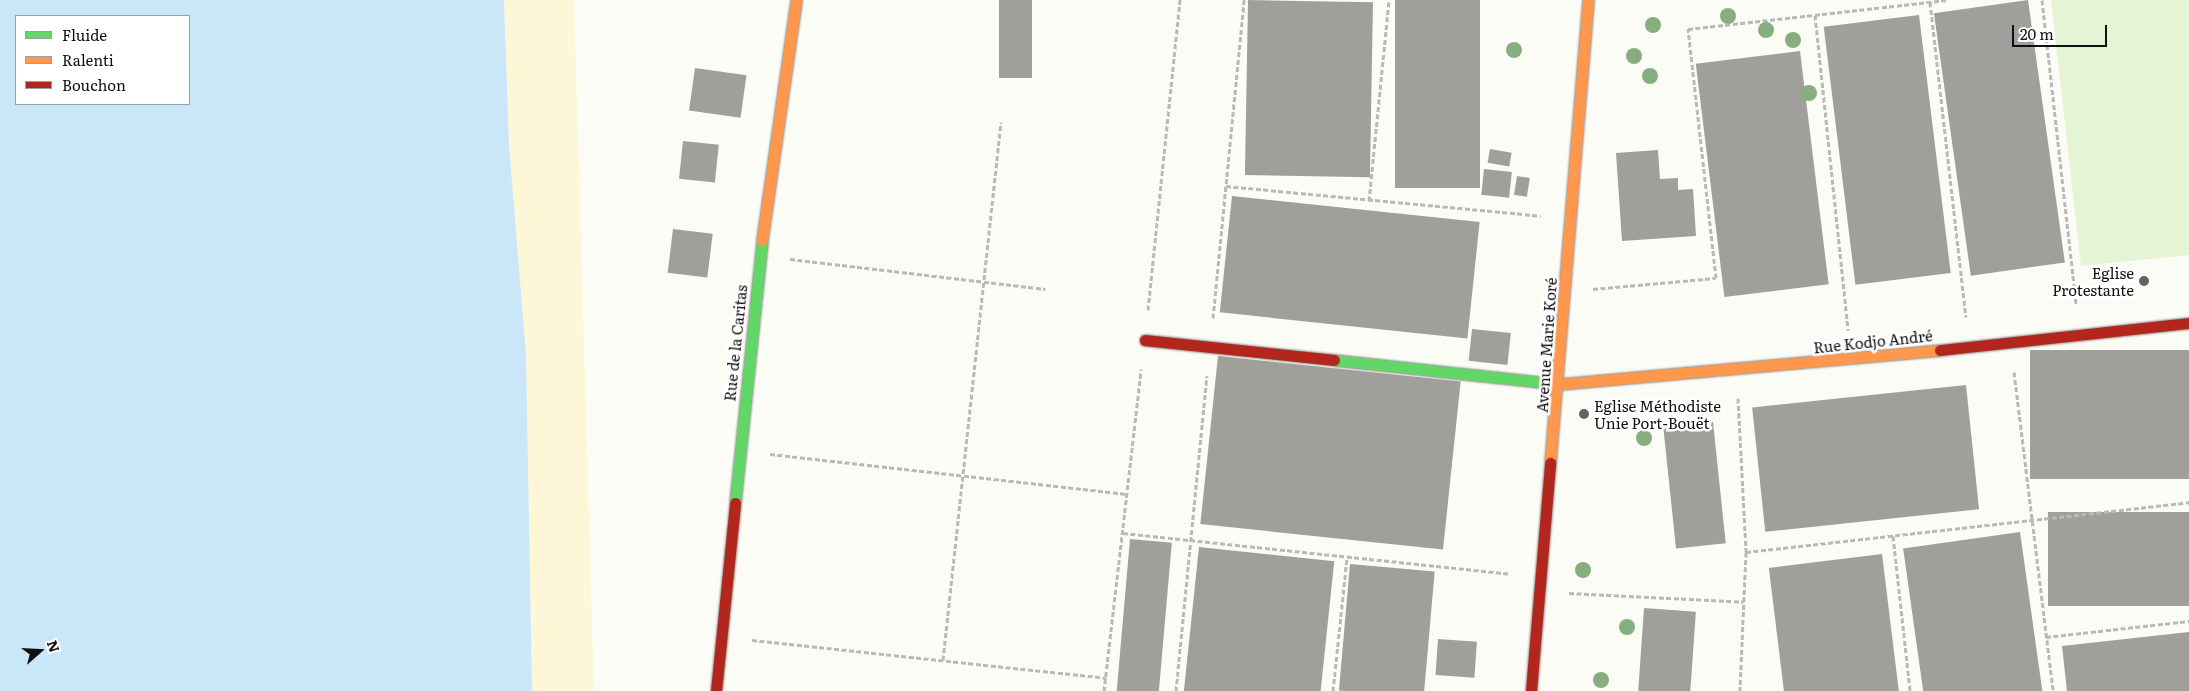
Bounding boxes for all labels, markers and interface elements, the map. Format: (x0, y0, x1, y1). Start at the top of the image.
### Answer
legend (15, 15, 190, 105)
scale bar (2014, 15, 2109, 47)
text: 20 m (2020, 22, 2054, 45)
text: Fluide (62, 23, 107, 46)
text: Ralenti (62, 48, 114, 71)
text: Bouchon (62, 73, 126, 96)
place label: Eglise Protestante (2052, 263, 2134, 298)
marker: Eglise Protestante (2138, 275, 2150, 287)
street label: Avenue Marie Koré (1532, 277, 1560, 413)
street label: Rue de la Caritas (720, 284, 750, 402)
street label: Rue Kodjo André (1812, 326, 1934, 356)
place label: Eglise Méthodiste Unie Port-Bouët (1594, 396, 1721, 431)
marker: Eglise Méthodiste Unie Port-Bouët (1578, 408, 1590, 420)
north arrow (15, 626, 65, 676)
text: N (43, 637, 66, 655)

